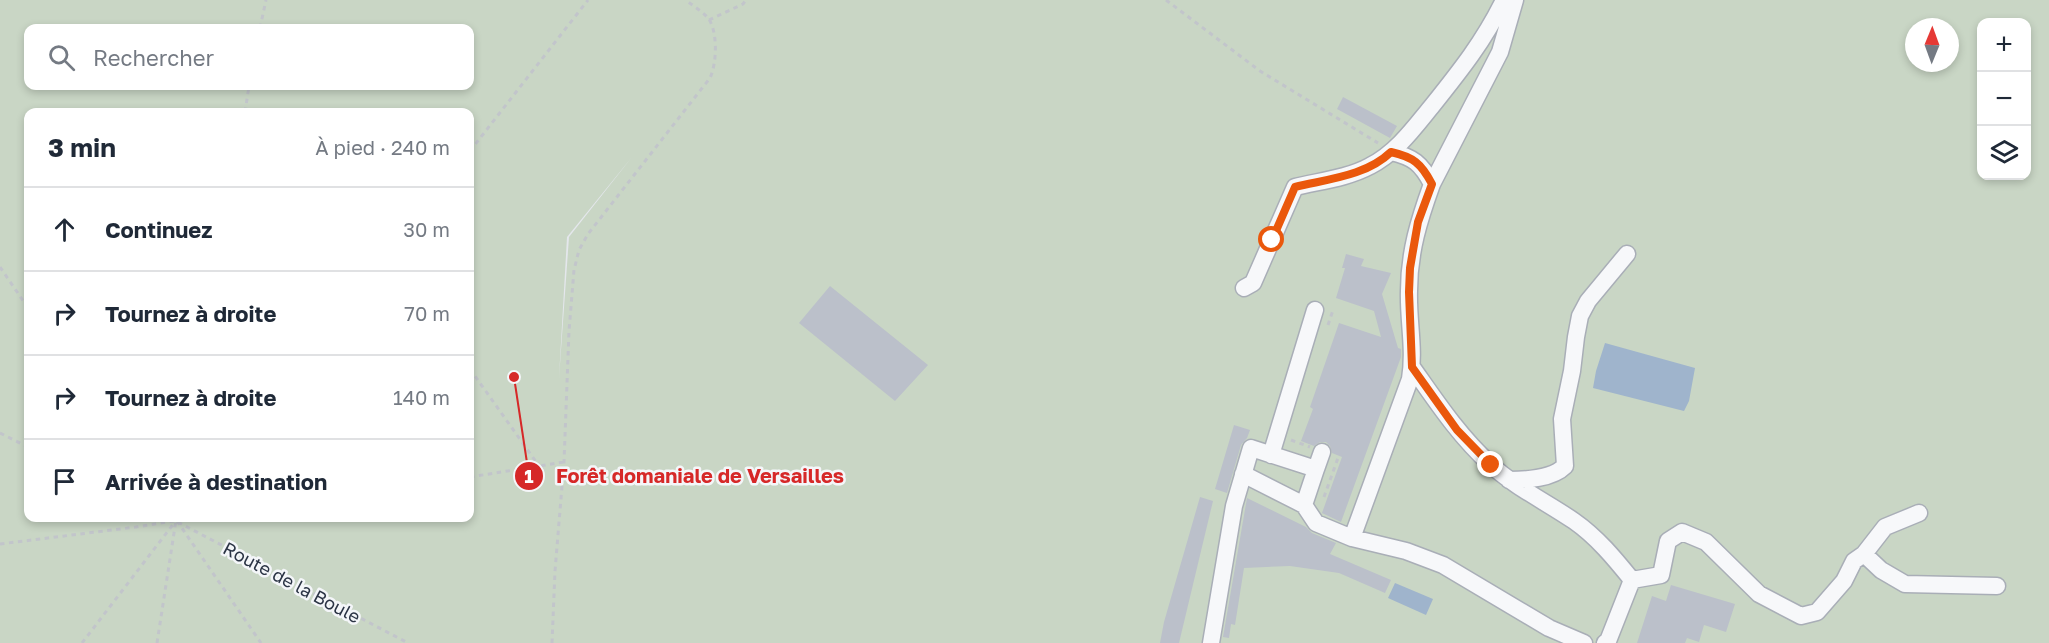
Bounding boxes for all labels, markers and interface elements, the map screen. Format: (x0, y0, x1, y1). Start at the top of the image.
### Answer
north arrow (1905, 18, 1959, 72)
map controls (1977, 18, 2031, 180)
button: + (1977, 18, 2031, 72)
search box (24, 24, 474, 90)
icon: search (45, 41, 78, 74)
text: Rechercher (93, 44, 214, 71)
button: − (1977, 72, 2031, 126)
button: layers (1977, 126, 2031, 180)
text: 3 min (48, 132, 116, 163)
text: À pied · 240 m (315, 135, 450, 159)
icon: ahead (48, 213, 81, 246)
text: Continuez (105, 216, 212, 243)
text: 30 m (403, 217, 450, 241)
route start (1258, 226, 1284, 252)
icon: right (48, 297, 81, 330)
text: Tournez à droite (105, 300, 276, 327)
text: 70 m (404, 301, 450, 325)
icon: right (48, 381, 81, 414)
text: Tournez à droite (105, 384, 276, 411)
text: 140 m (393, 385, 450, 409)
route end (1477, 451, 1503, 477)
callout: Forêt domaniale de Versailles (514, 457, 856, 495)
text: Forêt domaniale de Versailles (556, 463, 844, 487)
icon: arrive (48, 465, 81, 498)
text: 1 (524, 465, 534, 487)
text: Arrivée à destination (105, 468, 327, 495)
street label: Route de la Boule (220, 537, 364, 627)

